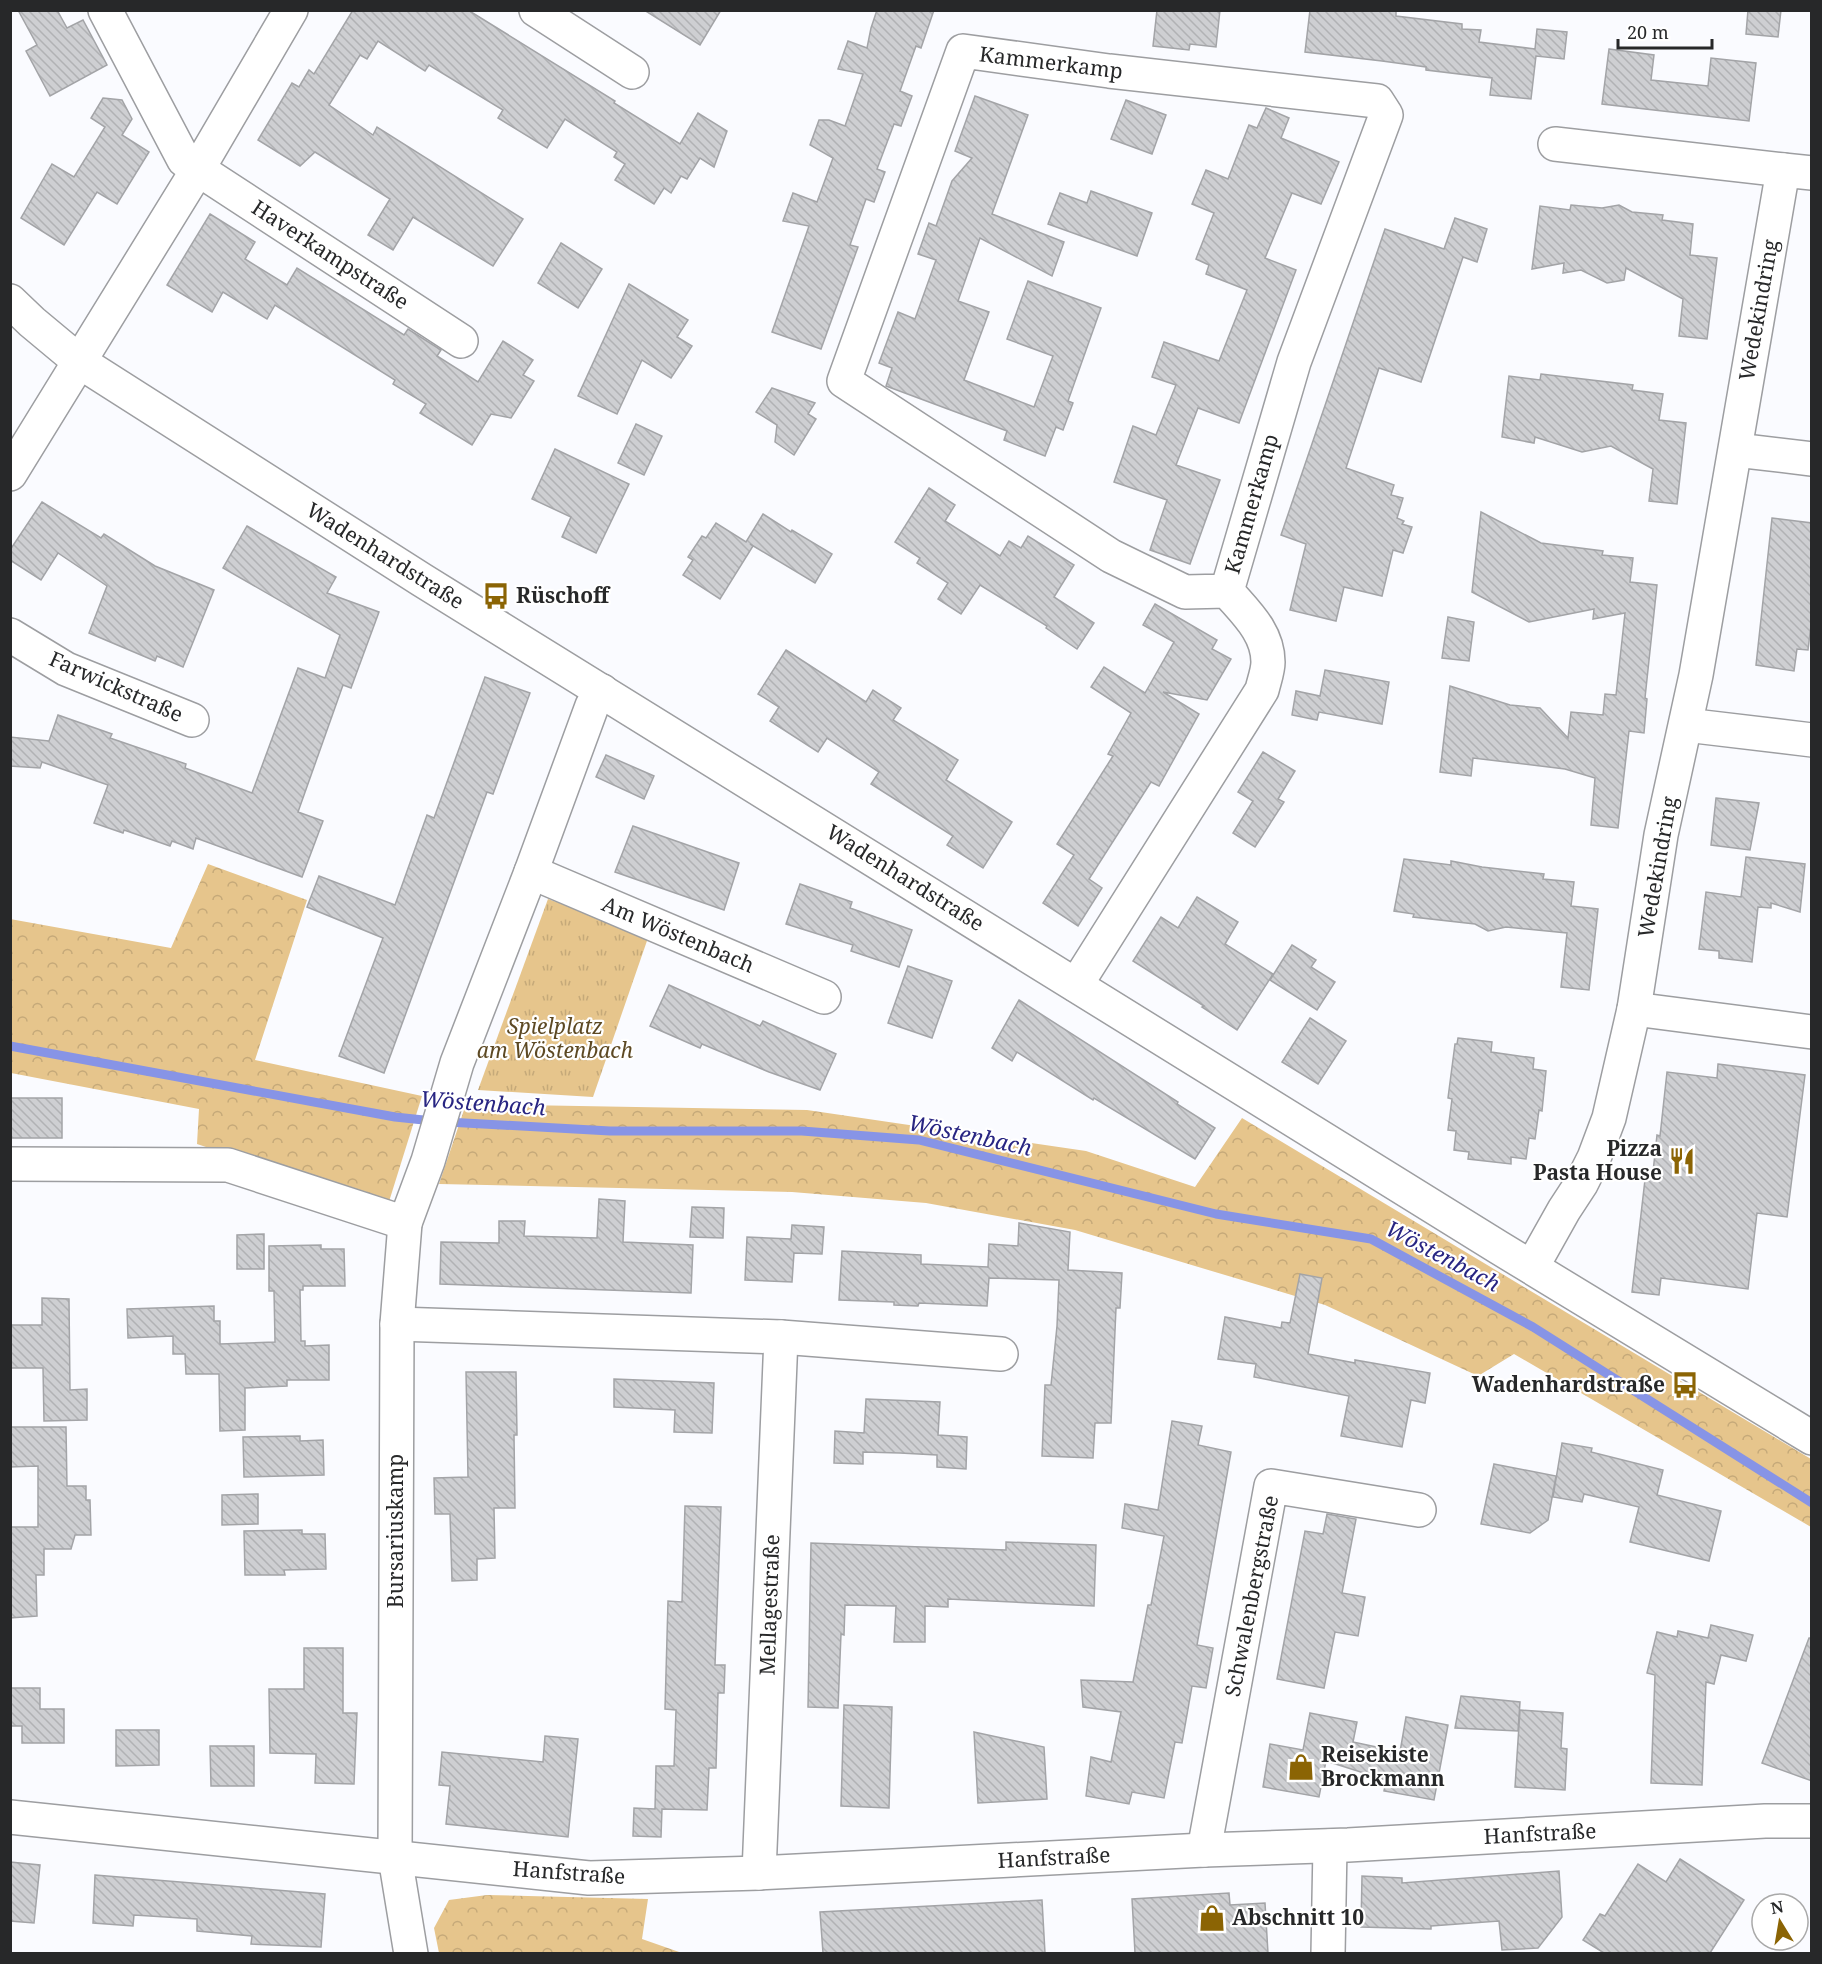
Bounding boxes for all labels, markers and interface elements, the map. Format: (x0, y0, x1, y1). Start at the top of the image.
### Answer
scale bar (1618, 12, 1712, 50)
text: 20 m (1627, 20, 1669, 44)
street label: Kammerkamp (978, 39, 1124, 85)
street label: Haverkampstraße (247, 193, 414, 315)
street label: Wedekindring (1732, 236, 1784, 383)
street label: Kammerkamp (1218, 431, 1284, 577)
street label: Wadenhardstraße (301, 495, 470, 615)
bus stop icon: Rüschoff (481, 581, 511, 611)
place label: Rüschoff (516, 581, 611, 609)
street label: Farwickstraße (45, 644, 188, 728)
street label: Wedekindring (1631, 793, 1683, 940)
street label: Wadenhardstraße (821, 817, 990, 937)
street label: Am Wöstenbach (598, 889, 759, 979)
park label: Spielplatz am Wöstenbach (477, 1012, 634, 1064)
water label: Wöstenbach (419, 1083, 547, 1121)
water label: Wöstenbach (906, 1106, 1035, 1162)
place label: Pizza Pasta House (1533, 1134, 1662, 1186)
restaurant icon: Pizza Pasta House (1667, 1146, 1697, 1176)
water label: Wöstenbach (1381, 1212, 1506, 1298)
place label: Wadenhardstraße (1472, 1370, 1665, 1398)
bus stop icon: Wadenhardstraße (1670, 1370, 1700, 1400)
street label: Bursariuskamp (381, 1454, 409, 1608)
street label: Schwalenbergstraße (1218, 1493, 1284, 1699)
street label: Mellagestraße (753, 1534, 785, 1676)
place label: Reisekiste Brockmann (1321, 1740, 1445, 1792)
shop icon: Reisekiste Brockmann (1286, 1752, 1316, 1782)
street label: Hanfstraße (1483, 1816, 1597, 1850)
street label: Hanfstraße (997, 1840, 1111, 1874)
street label: Hanfstraße (512, 1854, 626, 1890)
north arrow (1750, 1892, 1810, 1952)
text: N (1769, 1895, 1786, 1919)
shop icon: Abschnitt 10 (1197, 1903, 1227, 1933)
place label: Abschnitt 10 (1232, 1903, 1364, 1931)

